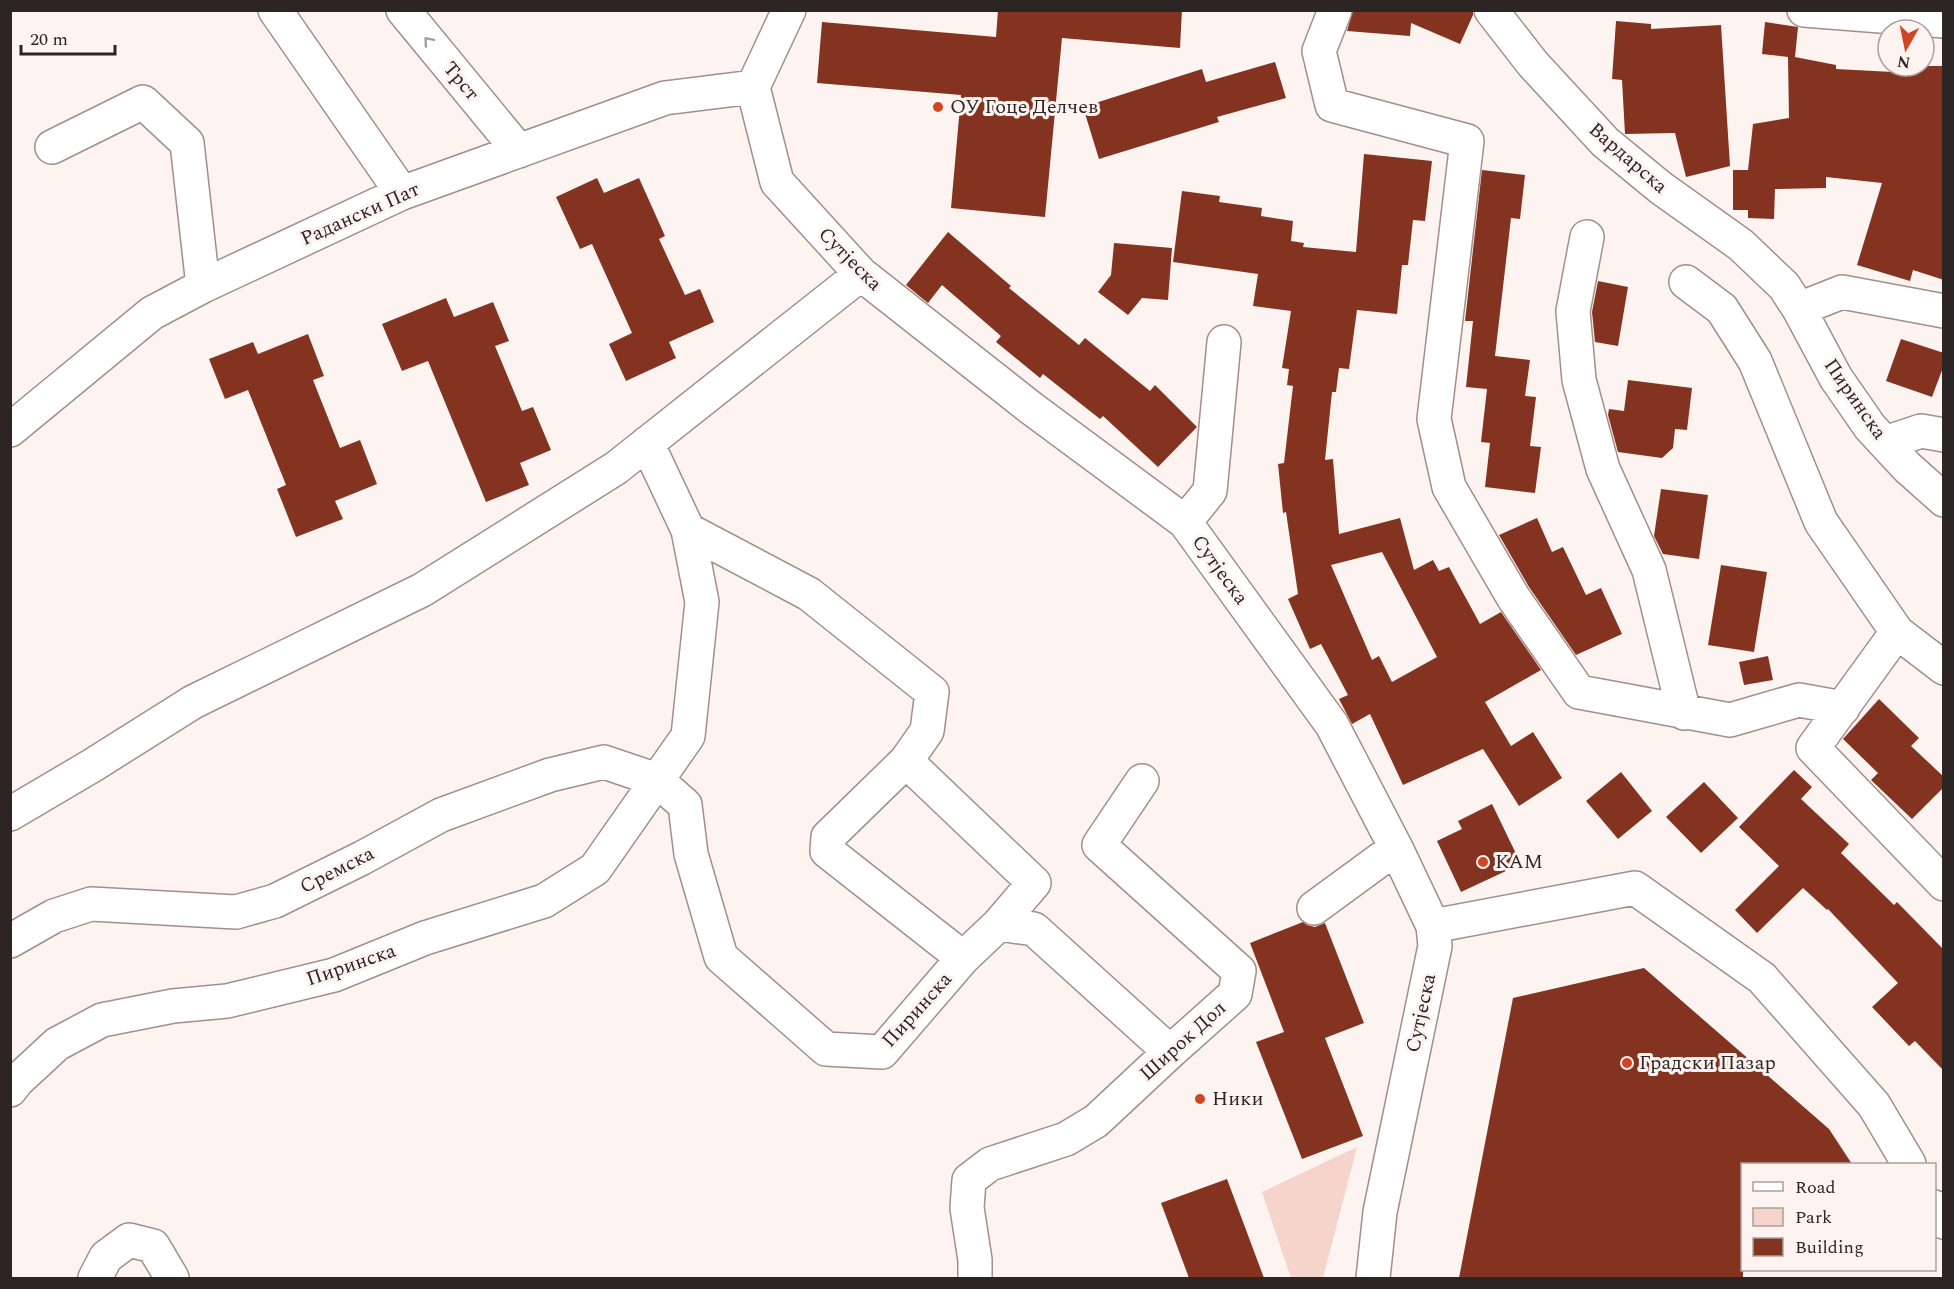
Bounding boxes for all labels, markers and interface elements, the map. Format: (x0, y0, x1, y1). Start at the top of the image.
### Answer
scale bar (21, 18, 116, 56)
north arrow (1876, 18, 1936, 78)
text: 20 m (30, 26, 68, 53)
one-way arrow (425, 37, 436, 48)
text: N (1895, 49, 1912, 75)
street label: Трст (436, 55, 487, 107)
place label: ОУ Гоце Делчев (950, 92, 1098, 122)
marker: ОУ Гоце Делчев (931, 100, 945, 114)
street label: Вардарска (1582, 115, 1674, 201)
street label: Радански Пат (296, 174, 424, 254)
street label: Сутјеска (811, 220, 889, 298)
street label: Пиринска (1816, 352, 1894, 446)
street label: Сутјеска (1184, 529, 1256, 611)
street label: Сремска (295, 838, 380, 902)
place label: КАМ (1495, 847, 1543, 877)
marker: КАМ (1476, 855, 1490, 869)
street label: Пиринска (302, 936, 400, 994)
street label: Пиринска (875, 965, 959, 1055)
street label: Сутјеска (1398, 970, 1444, 1055)
street label: Широк Дол (1133, 994, 1233, 1088)
place label: Градски Пазар (1639, 1048, 1776, 1078)
marker: Градски Пазар (1620, 1056, 1634, 1070)
place label: Ники (1212, 1084, 1263, 1114)
marker: Ники (1193, 1092, 1207, 1106)
legend (1741, 1163, 1936, 1271)
text: Road (1795, 1174, 1836, 1201)
text: Park (1795, 1204, 1832, 1231)
text: Building (1795, 1234, 1864, 1261)

